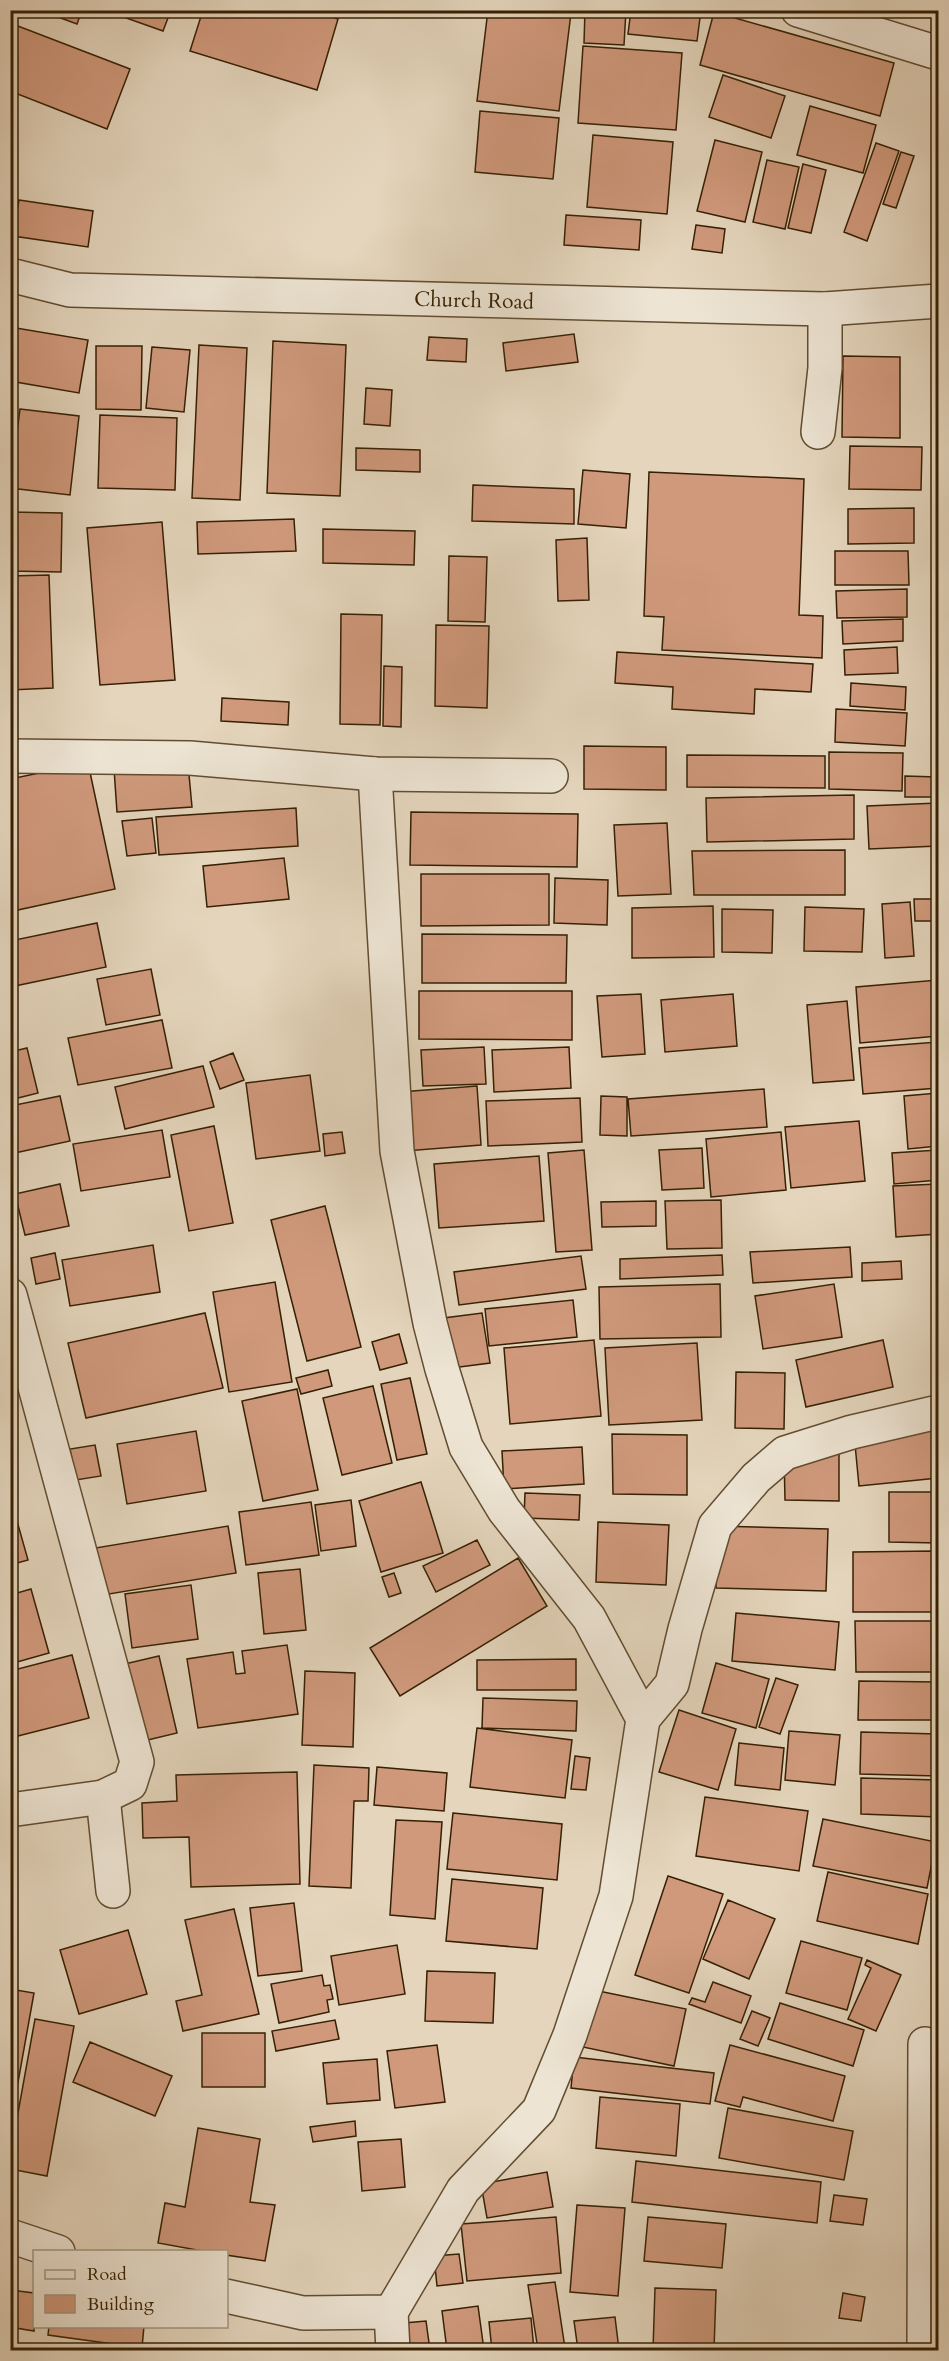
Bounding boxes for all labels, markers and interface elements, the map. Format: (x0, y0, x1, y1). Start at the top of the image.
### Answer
street label: Church Road (414, 285, 534, 317)
legend (33, 2250, 228, 2328)
text: Road (87, 2262, 127, 2287)
text: Building (87, 2292, 155, 2317)

